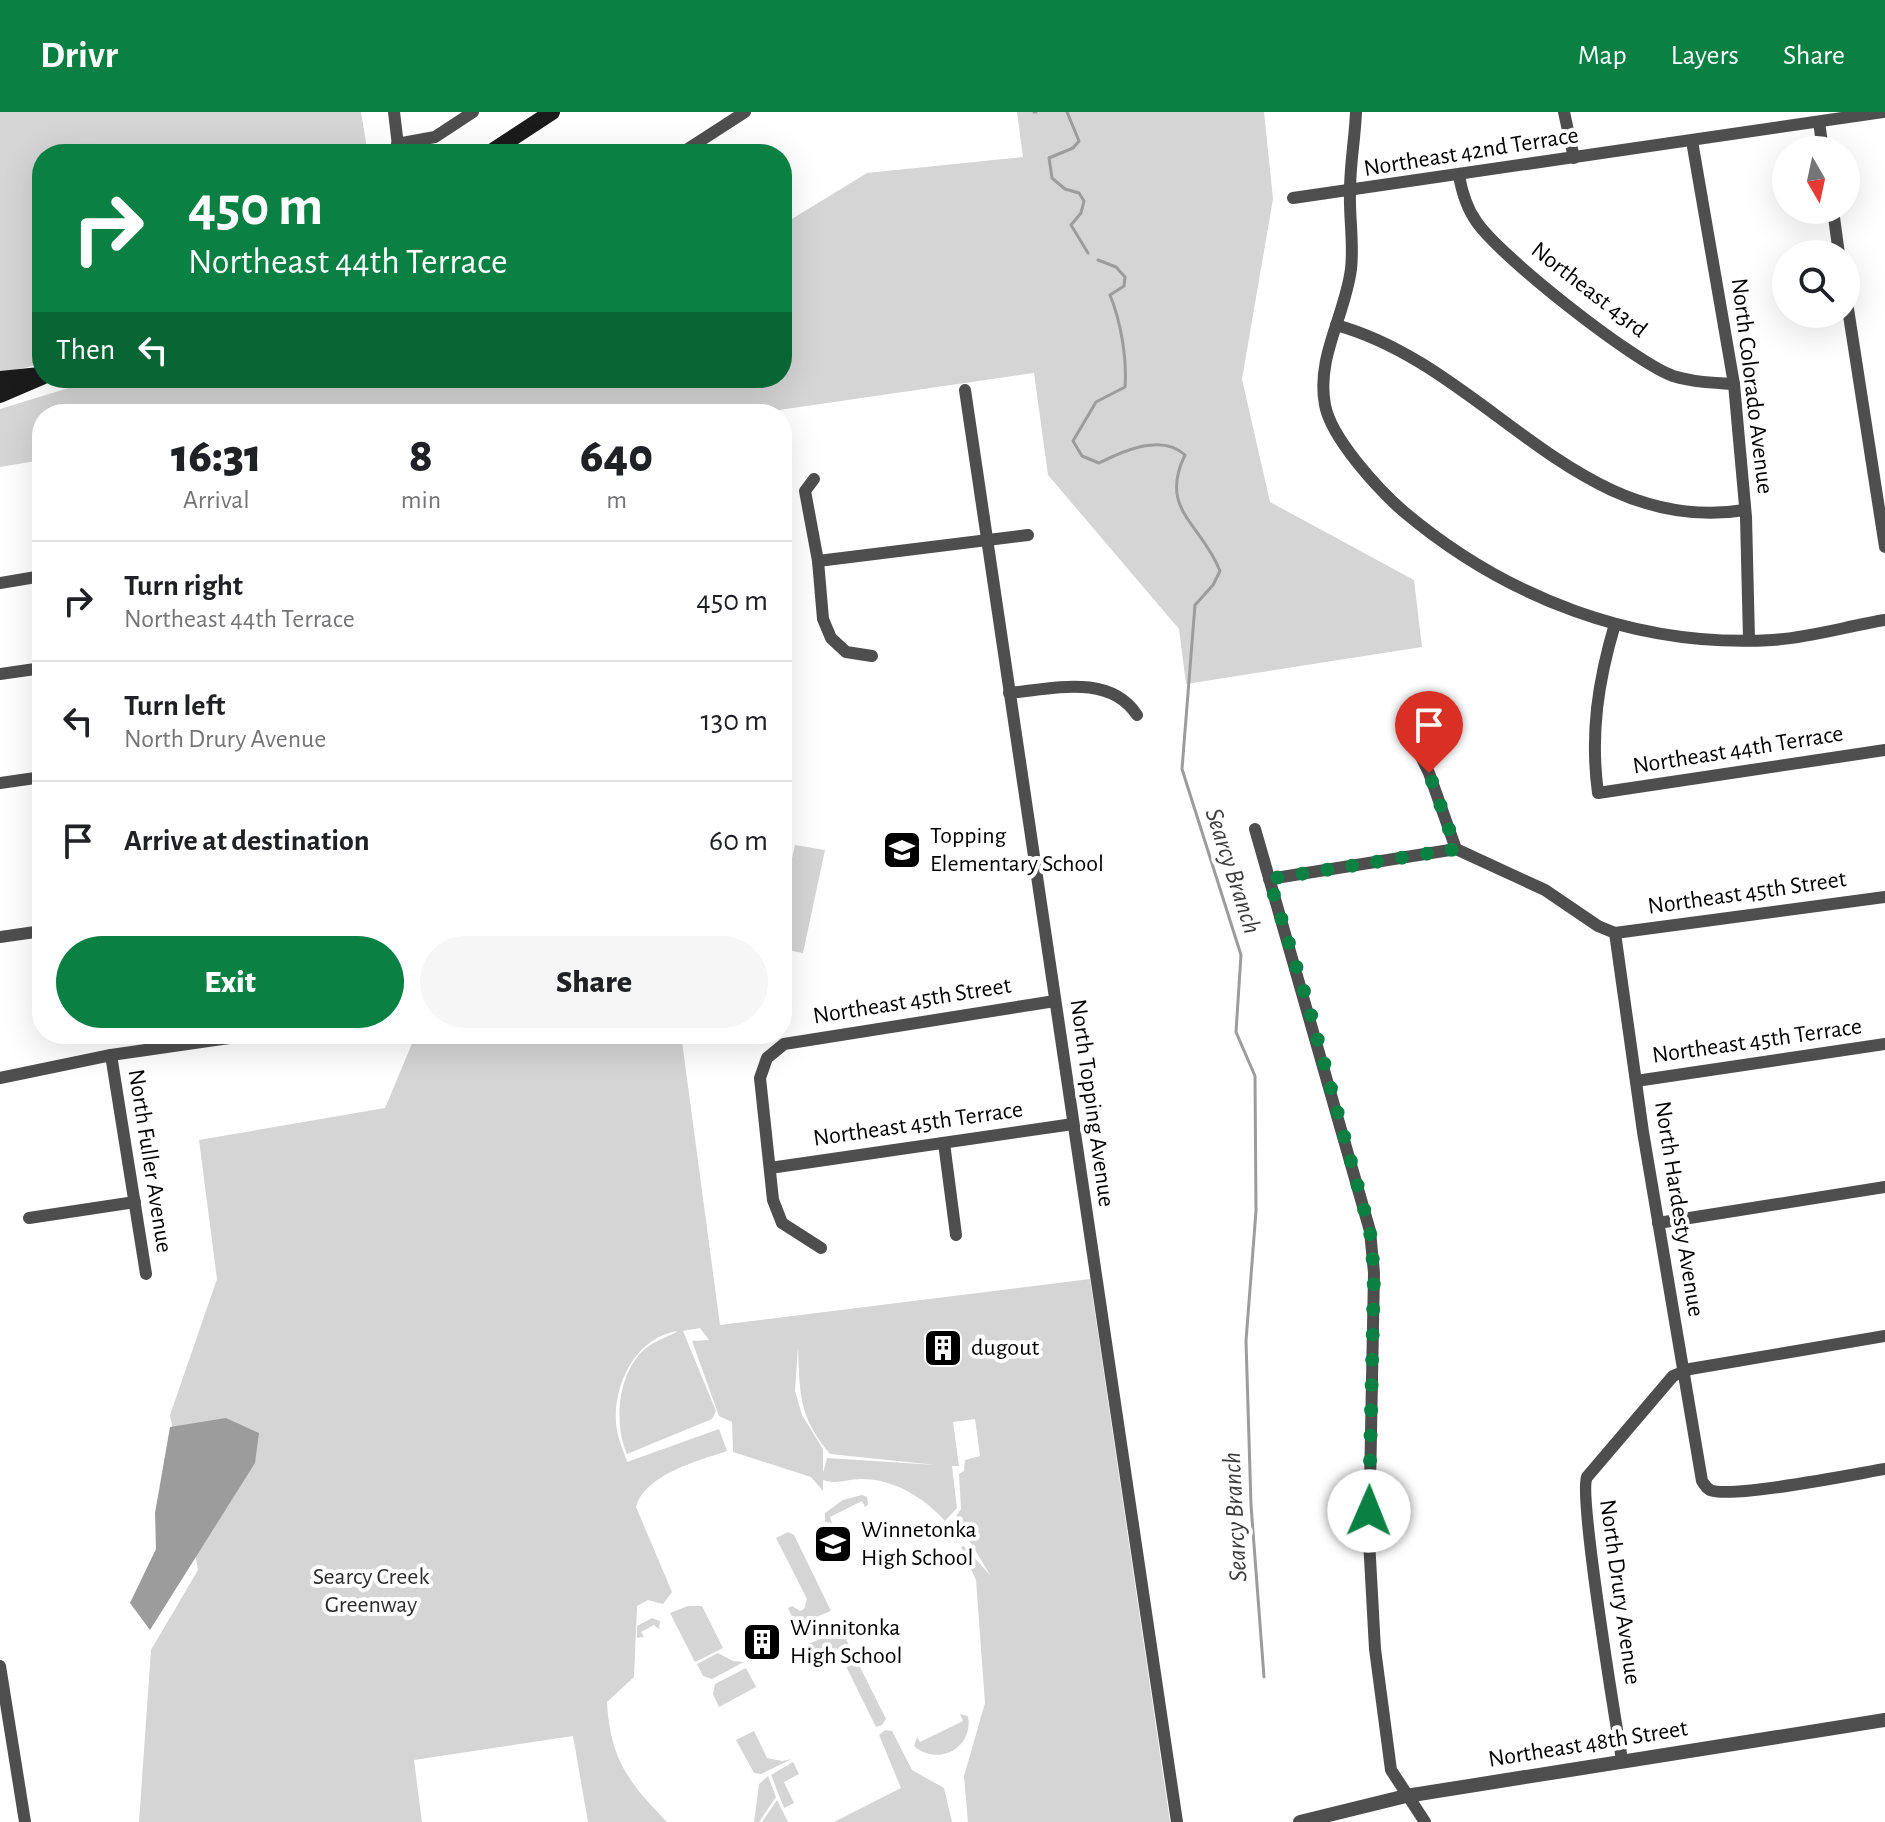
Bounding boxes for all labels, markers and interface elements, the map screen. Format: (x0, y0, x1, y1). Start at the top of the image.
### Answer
text: Drivr (40, 37, 118, 75)
text: Map (1578, 42, 1627, 70)
text: Layers (1671, 42, 1739, 70)
text: Share (1783, 42, 1845, 70)
street label: Northeast 42nd Terrace (1362, 123, 1580, 181)
north arrow (1772, 136, 1860, 224)
map controls (1772, 136, 1860, 328)
icon: right (56, 176, 160, 280)
text: 450 m (188, 179, 323, 235)
street label: Northeast 43rd (1527, 238, 1651, 342)
button: search (1772, 240, 1860, 328)
text: Northeast 44th Terrace (188, 244, 508, 280)
street label: North Colorado Avenue (1727, 277, 1777, 495)
icon: left (131, 328, 175, 372)
text: Then (56, 335, 115, 365)
text: 16:31 (171, 433, 262, 481)
text: 8 (409, 433, 433, 481)
text: 640 (580, 433, 653, 481)
text: Arrival (183, 487, 250, 513)
text: min (401, 487, 441, 513)
text: m (606, 487, 627, 513)
text: Turn right (124, 571, 243, 601)
icon: right (56, 579, 100, 623)
text: 450 m (696, 586, 768, 616)
text: Northeast 44th Terrace (124, 606, 355, 632)
text: Turn left (124, 691, 225, 721)
pin (1395, 691, 1463, 773)
icon: left (56, 699, 100, 743)
icon: arrive (1407, 703, 1451, 747)
text: 130 m (701, 706, 768, 736)
street label: Northeast 44th Terrace (1631, 721, 1845, 779)
text: North Drury Avenue (124, 726, 326, 752)
water label: Searcy Branch (1201, 805, 1265, 937)
icon: arrive (56, 819, 100, 863)
place label: Topping Elementary School (930, 824, 1104, 876)
text: Arrive at destination (124, 826, 370, 856)
text: 60 m (709, 826, 768, 856)
school or university icon: Topping Elementary School (881, 829, 923, 871)
street label: Northeast 45th Street (1646, 867, 1848, 919)
button: Exit (56, 936, 404, 1028)
button: Share (420, 936, 768, 1028)
street label: Northeast 45th Street (811, 973, 1013, 1029)
street label: North Topping Avenue (1066, 998, 1118, 1208)
street label: Northeast 45th Terrace (1651, 1014, 1863, 1068)
street label: North Fuller Avenue (124, 1068, 176, 1254)
street label: Northeast 45th Terrace (812, 1097, 1024, 1151)
street label: North Hardesty Avenue (1650, 1099, 1708, 1319)
building icon: dugout (922, 1327, 964, 1369)
place label: dugout (971, 1336, 1039, 1360)
water label: Searcy Branch (1219, 1451, 1251, 1583)
position arrow (1327, 1469, 1411, 1553)
street label: North Drury Avenue (1595, 1498, 1645, 1686)
place label: Winnetonka High School (861, 1518, 977, 1570)
school or university icon: Winnetonka High School (812, 1523, 854, 1565)
park label: Searcy Creek Greenway (313, 1565, 429, 1617)
place label: Winnitonka High School (790, 1616, 902, 1668)
building icon: Winnitonka High School (741, 1621, 783, 1663)
street label: Northeast 48th Street (1487, 1716, 1690, 1772)

